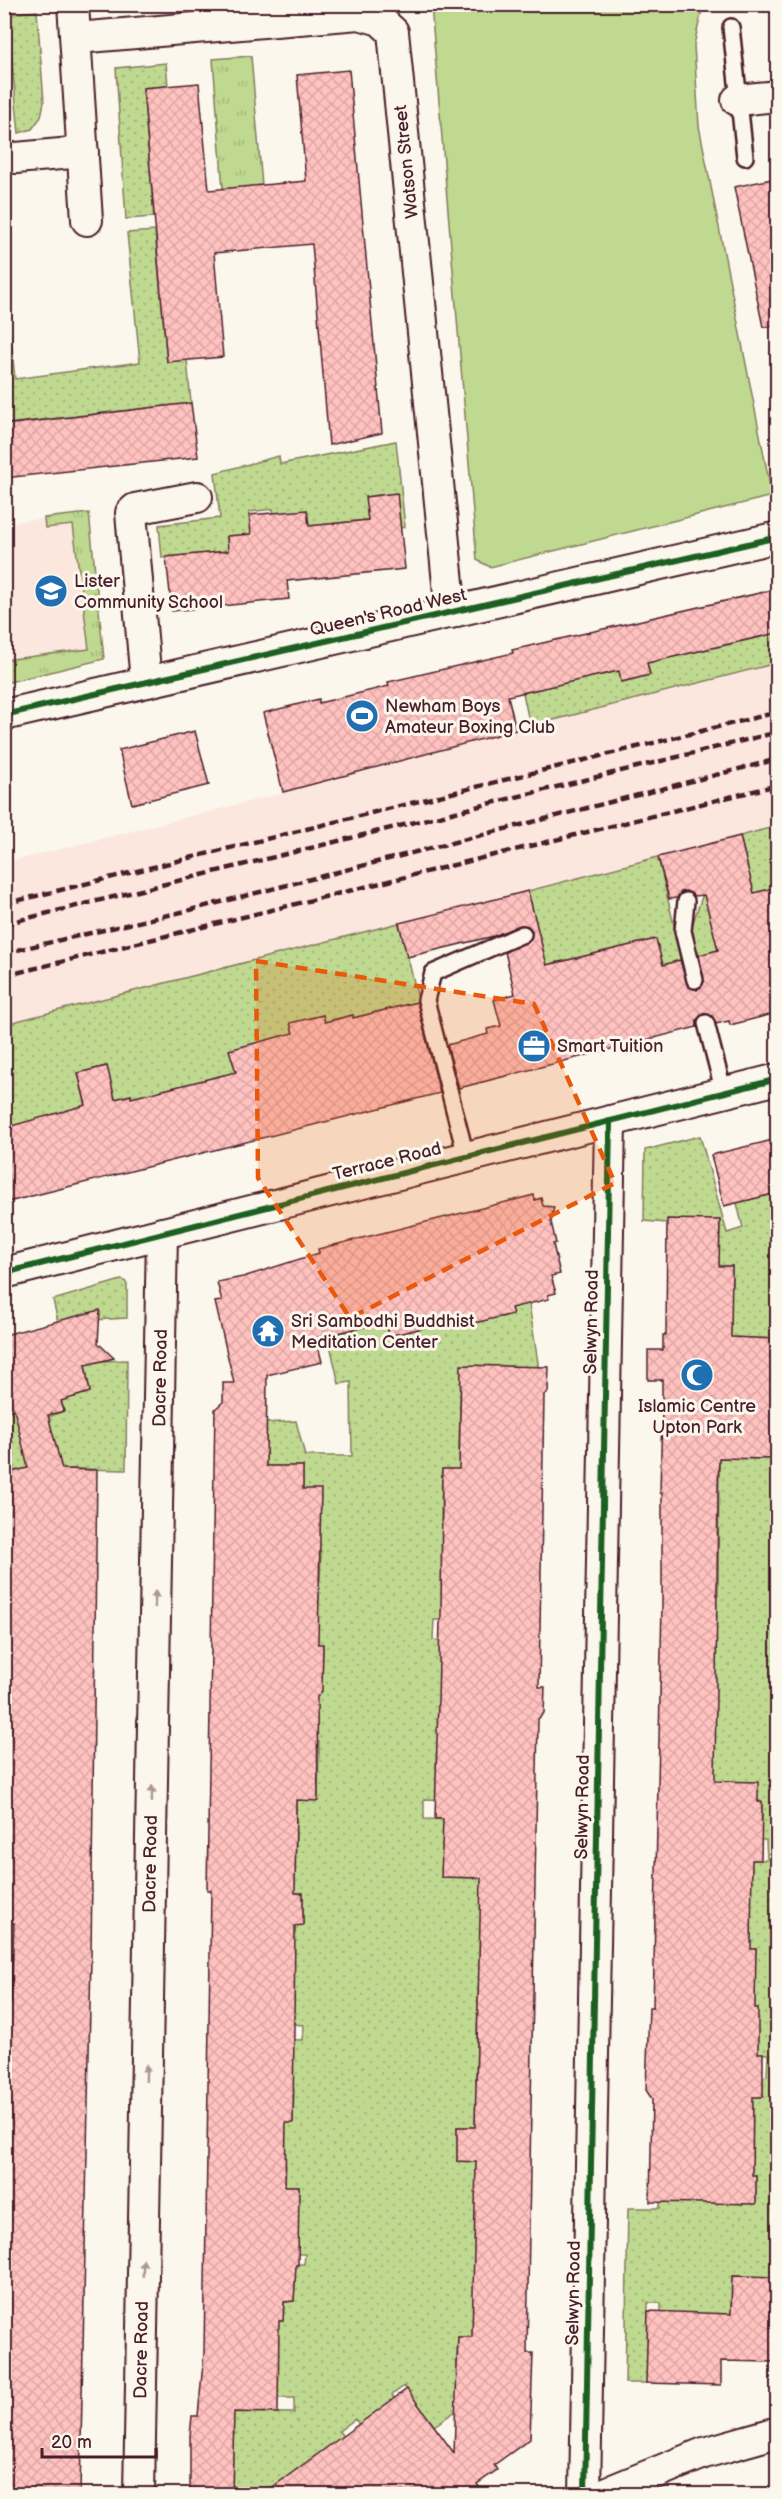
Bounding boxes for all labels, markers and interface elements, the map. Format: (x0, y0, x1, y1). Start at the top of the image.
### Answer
street label: Watson Street (390, 104, 423, 220)
place label: Lister Community School (74, 571, 223, 613)
school or university icon: Lister Community School (33, 573, 69, 609)
street label: Queen's Road West (308, 584, 469, 641)
place label: Newham Boys Amateur Boxing Club (385, 696, 555, 738)
sports icon: Newham Boys Amateur Boxing Club (344, 698, 380, 734)
office icon: Smart Tuition (516, 1028, 552, 1064)
place label: Smart Tuition (557, 1036, 663, 1057)
street label: Terrace Road (331, 1138, 444, 1185)
street label: Selwyn Road (580, 1269, 603, 1375)
place label: Sri Sambodhi Buddhist Meditation Center (291, 1311, 475, 1353)
temple icon: Sri Sambodhi Buddhist Meditation Center (250, 1313, 286, 1349)
street label: Dacre Road (149, 1329, 172, 1427)
mosque icon: Islamic Centre Upton Park (679, 1357, 715, 1393)
place label: Islamic Centre Upton Park (638, 1396, 756, 1438)
one-way arrow (151, 1590, 160, 1609)
street label: Selwyn Road (571, 1754, 594, 1860)
one-way arrow (147, 1785, 156, 1804)
street label: Dacre Road (139, 1815, 162, 1913)
one-way arrow (142, 2064, 151, 2083)
street label: Selwyn Road (562, 2240, 585, 2346)
one-way arrow (138, 2259, 148, 2278)
street label: Dacre Road (130, 2301, 153, 2399)
scale bar (42, 2421, 156, 2459)
text: 20 m (51, 2432, 92, 2453)

